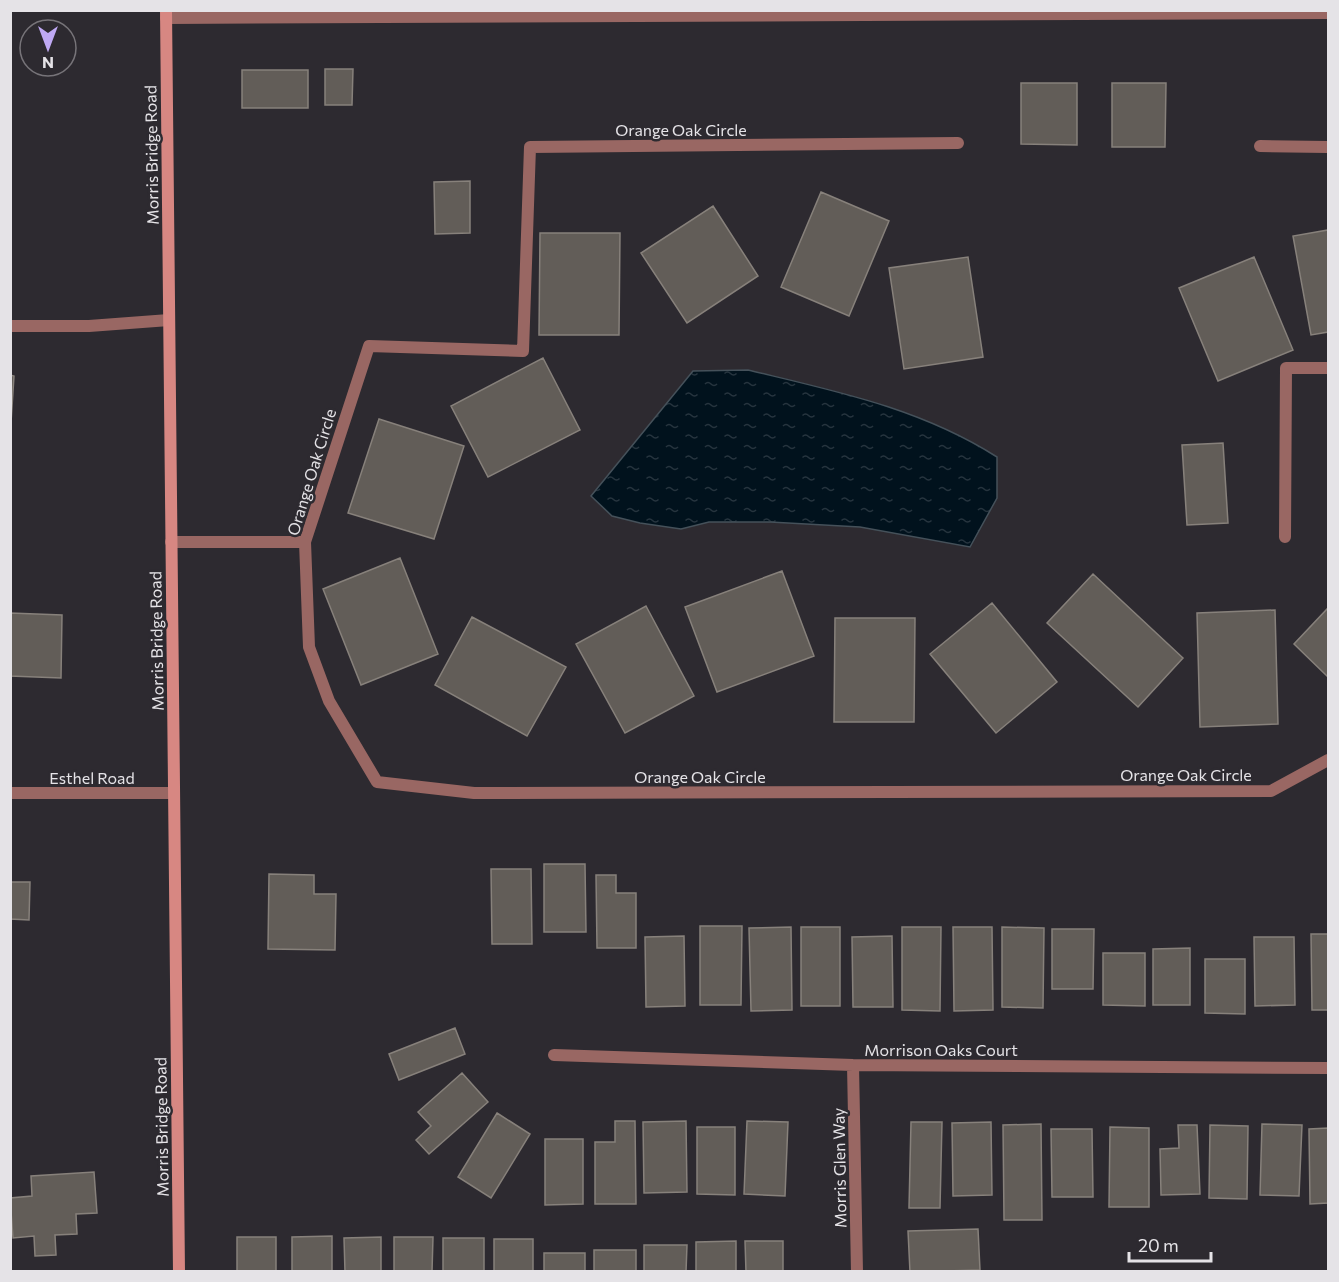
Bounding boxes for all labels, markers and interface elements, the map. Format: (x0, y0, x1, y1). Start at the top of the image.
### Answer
north arrow (18, 18, 78, 78)
text: N (42, 54, 54, 73)
street label: Morris Bridge Road (140, 85, 162, 225)
street label: Orange Oak Circle (615, 120, 747, 139)
street label: Orange Oak Circle (283, 406, 339, 538)
street label: Morris Bridge Road (145, 571, 167, 711)
street label: Orange Oak Circle (1120, 765, 1252, 784)
street label: Orange Oak Circle (634, 767, 766, 786)
street label: Esthel Road (49, 768, 135, 787)
street label: Morrison Oaks Court (864, 1040, 1018, 1059)
street label: Morris Bridge Road (150, 1057, 172, 1197)
street label: Morris Glen Way (828, 1108, 850, 1228)
scale bar (1129, 1225, 1212, 1263)
text: 20 m (1138, 1234, 1179, 1256)

